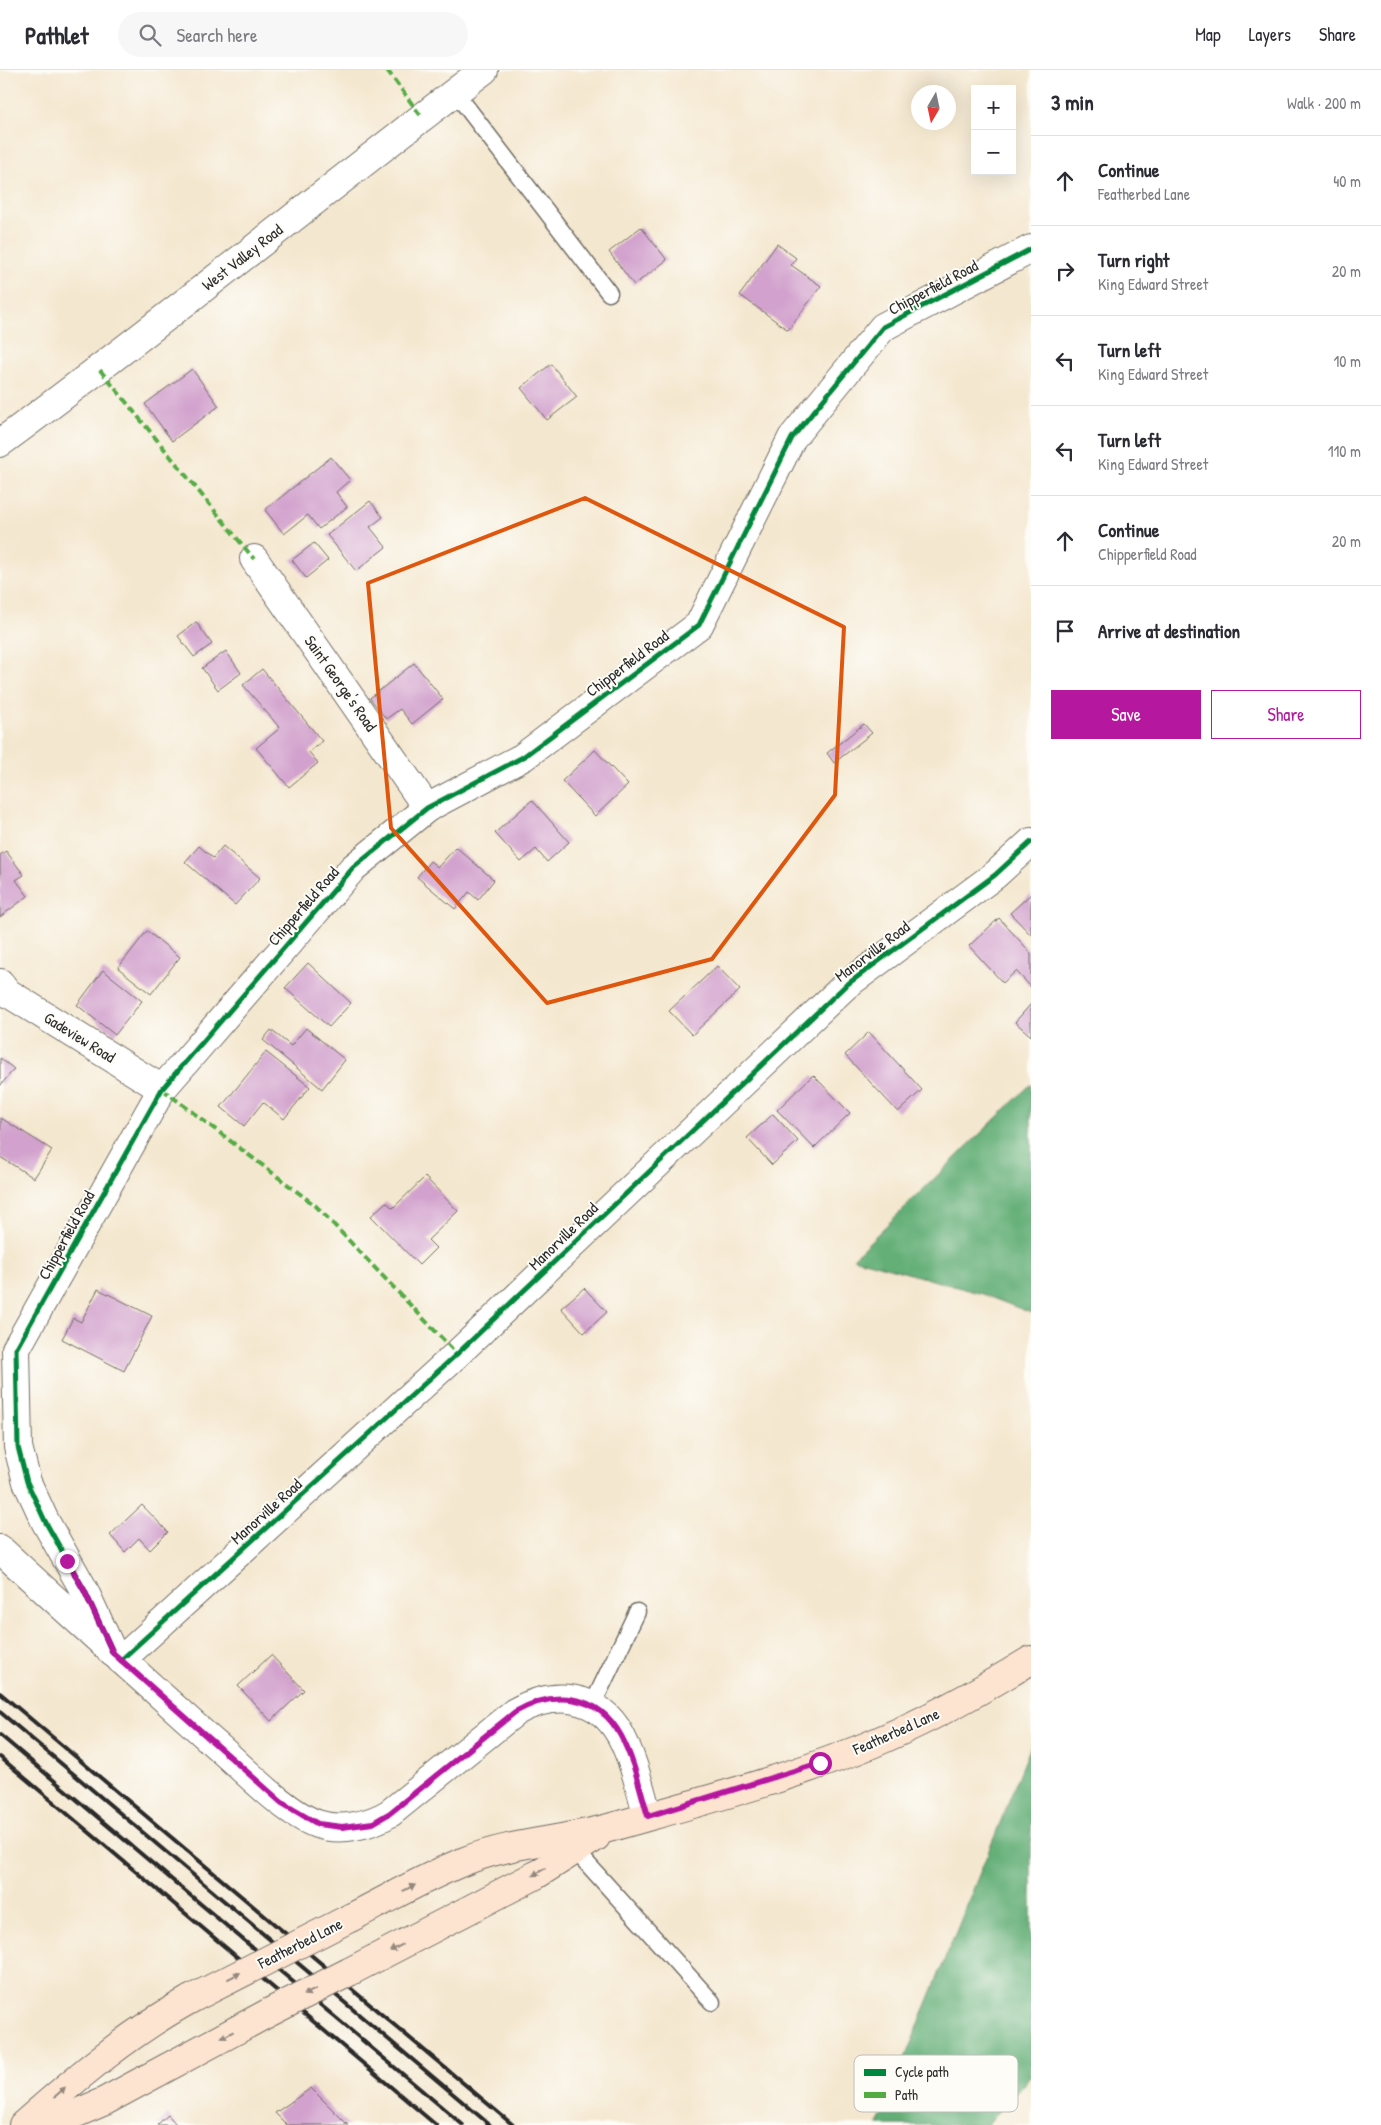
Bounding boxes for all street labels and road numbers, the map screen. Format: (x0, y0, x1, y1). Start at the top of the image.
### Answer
street label: West Valley Road (197, 219, 287, 295)
street label: Chipperfield Road (884, 254, 982, 320)
street label: Chipperfield Road (581, 625, 673, 701)
street label: Saint George's Road (300, 631, 382, 735)
street label: Chipperfield Road (262, 862, 344, 950)
street label: Manorville Road (830, 915, 914, 987)
street label: Gadeview Road (40, 1006, 120, 1068)
street label: Chipperfield Road (33, 1187, 99, 1283)
street label: Manorville Road (523, 1197, 603, 1275)
street label: Manorville Road (226, 1473, 306, 1549)
street label: Featherbed Lane (849, 1702, 943, 1760)
street label: Featherbed Lane (253, 1912, 347, 1974)

